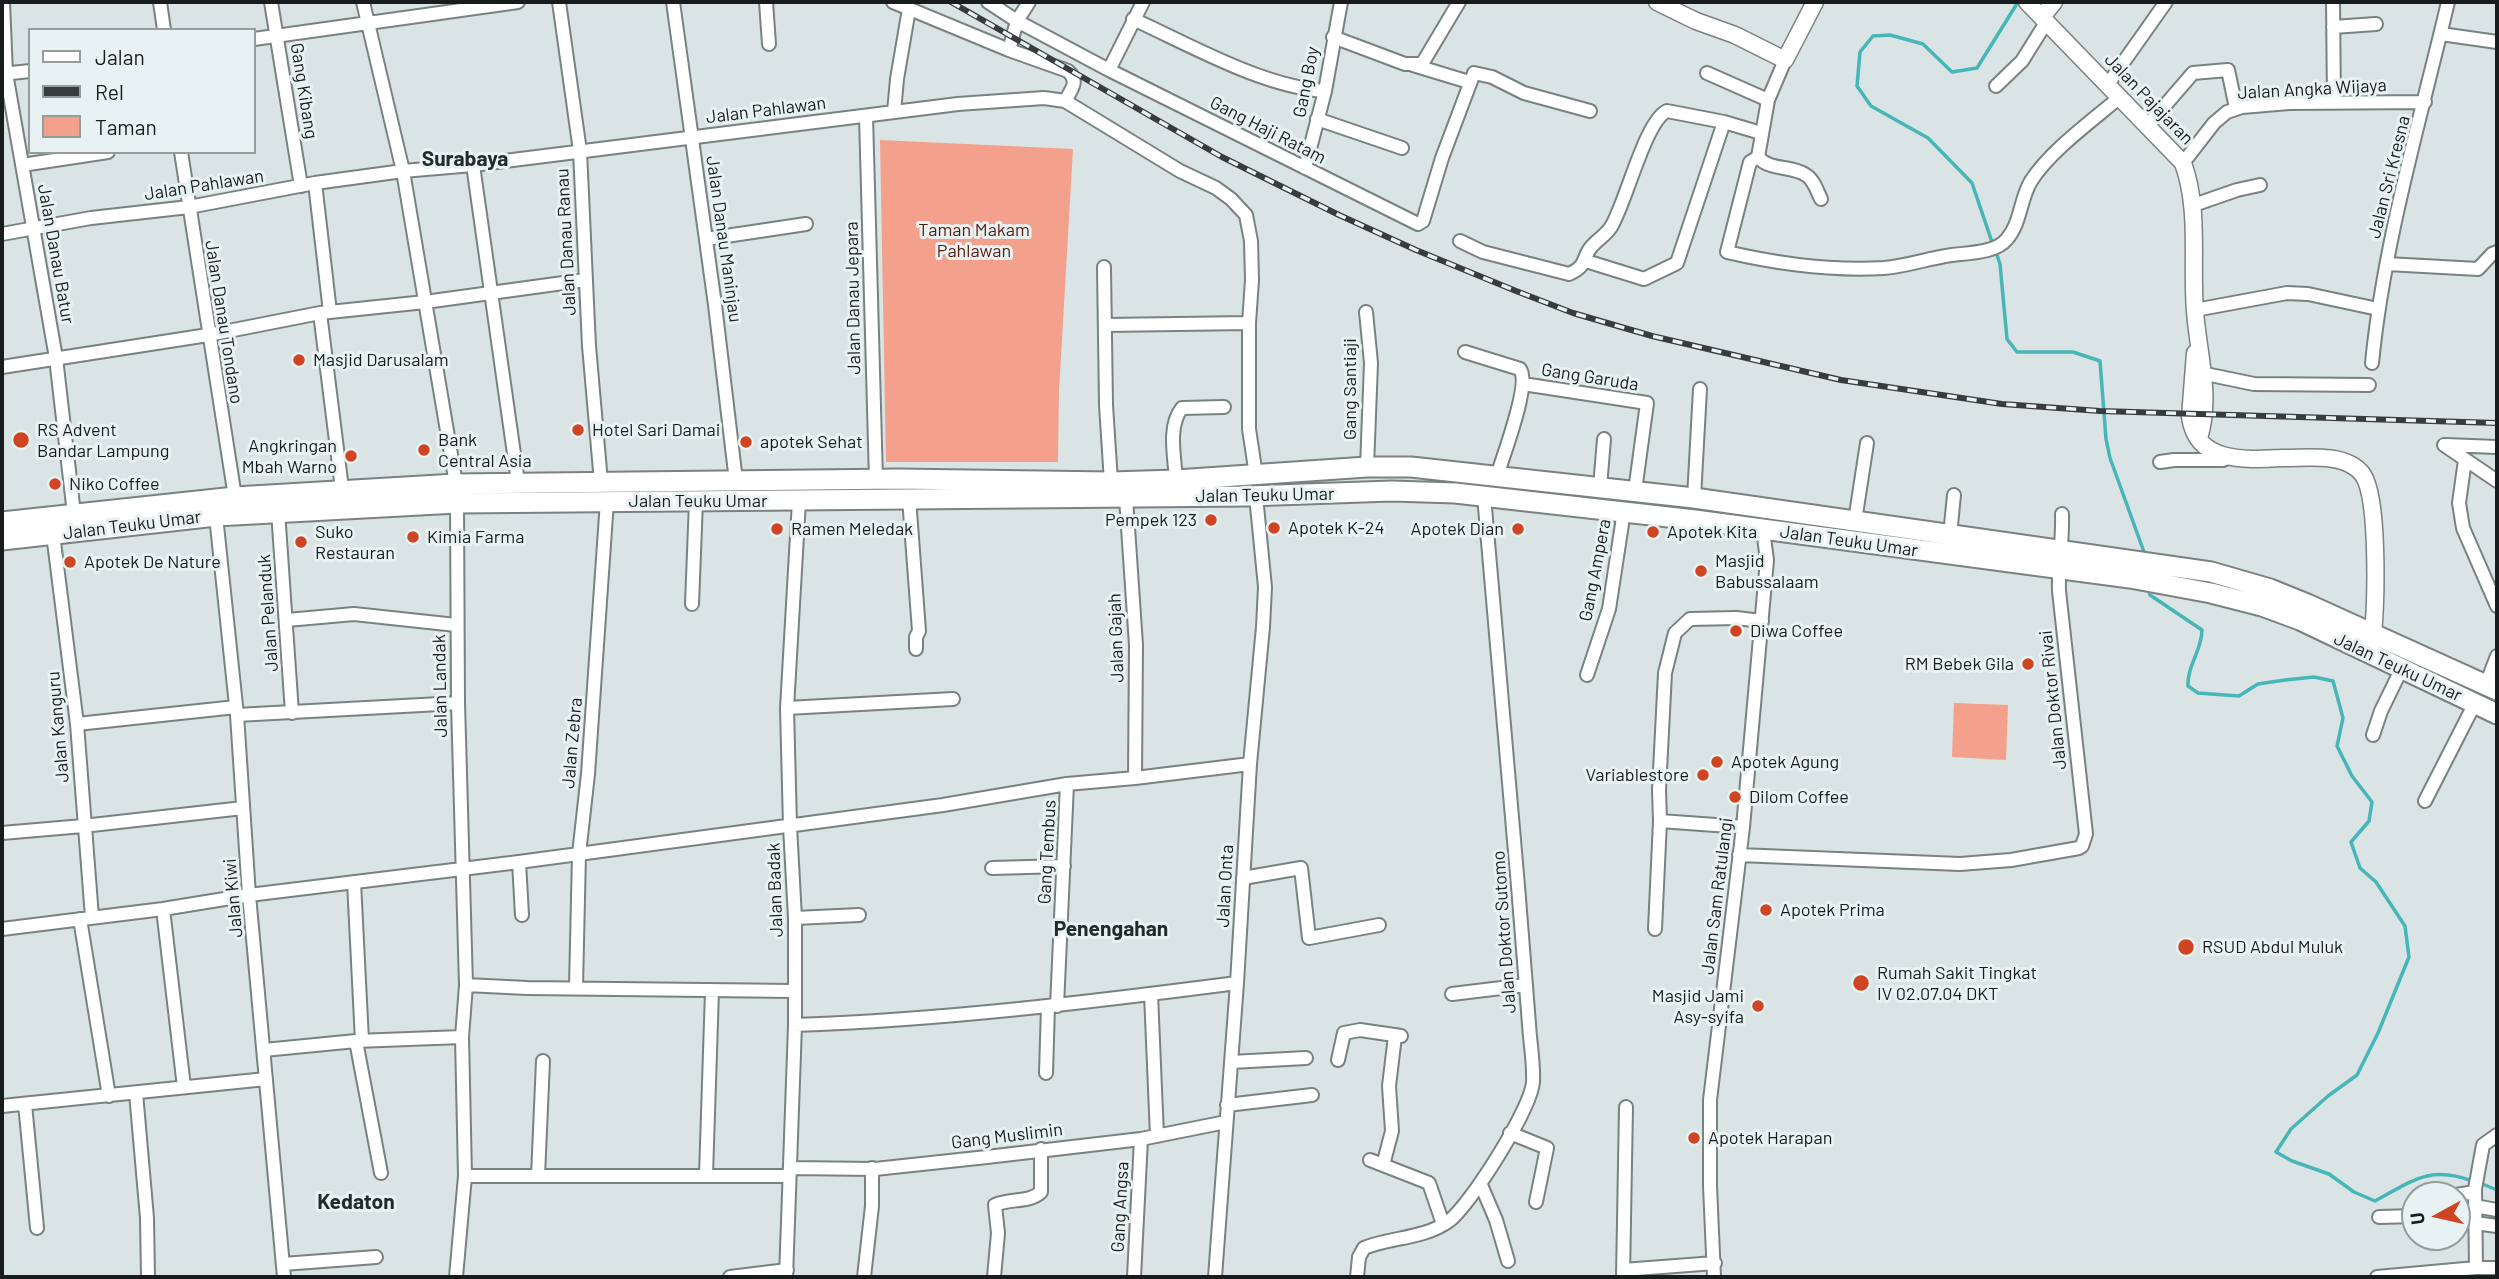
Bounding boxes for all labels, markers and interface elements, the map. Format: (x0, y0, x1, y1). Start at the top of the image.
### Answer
legend (28, 28, 256, 154)
street label: Gang Kibang (286, 41, 322, 141)
text: Jalan (95, 44, 145, 69)
street label: Gang Boy (1289, 45, 1323, 119)
street label: Jalan Pajajaran (2100, 49, 2198, 149)
street label: Jalan Angka Wijaya (2237, 74, 2387, 104)
text: Rel (95, 79, 124, 104)
street label: Gang Haji Ratam (1206, 91, 1330, 169)
street label: Jalan Pahlawan (705, 92, 827, 128)
street label: Jalan Sri Kresna (2363, 113, 2415, 241)
text: Taman (95, 114, 157, 139)
district label: Surabaya (422, 146, 508, 172)
street label: Jalan Danau Maninjau (702, 154, 746, 324)
street label: Jalan Pahlawan (143, 165, 265, 205)
street label: Jalan Danau Ranau (551, 168, 581, 316)
street label: Jalan Danau Batur (33, 182, 79, 326)
park label: Taman Makam Pahlawan (918, 219, 1030, 262)
street label: Jalan Danau Jepara (841, 221, 865, 375)
street label: Jalan Danau Tondano (200, 239, 248, 405)
street label: Gang Santiaji (1339, 338, 1361, 440)
place label: Masjid Darusalam (313, 349, 449, 371)
marker: Masjid Darusalam (291, 352, 307, 368)
street label: Gang Garuda (1540, 359, 1640, 395)
place label: RS Advent Bandar Lampung (37, 419, 169, 462)
place label: Hotel Sari Damai (592, 419, 720, 441)
marker: Hotel Sari Damai (570, 422, 586, 438)
place label: Bank Central Asia (438, 429, 532, 472)
marker: RS Advent Bandar Lampung (11, 430, 31, 450)
place label: apotek Sehat (760, 431, 863, 453)
marker: apotek Sehat (738, 434, 754, 450)
place label: Angkringan Mbah Warno (242, 435, 337, 478)
marker: Bank Central Asia (416, 442, 432, 458)
marker: Angkringan Mbah Warno (343, 448, 359, 464)
place label: Niko Coffee (69, 473, 160, 495)
marker: Niko Coffee (47, 476, 63, 492)
street label: Jalan Teuku Umar (1195, 483, 1335, 507)
street label: Jalan Teuku Umar (628, 490, 768, 512)
street label: Jalan Teuku Umar (62, 506, 202, 544)
place label: Pempek 123 (1105, 509, 1197, 531)
marker: Pempek 123 (1203, 512, 1219, 528)
place label: Apotek K-24 (1288, 517, 1384, 539)
street label: Gang Ampera (1574, 517, 1616, 623)
place label: Ramen Meledak (791, 518, 913, 540)
place label: Apotek Dian (1410, 518, 1504, 540)
marker: Apotek K-24 (1266, 520, 1282, 536)
place label: Suko Restauran (315, 521, 395, 564)
marker: Ramen Meledak (769, 521, 785, 537)
marker: Apotek Dian (1510, 521, 1526, 537)
place label: Apotek Kita (1667, 521, 1757, 543)
street label: Jalan Teuku Umar (1779, 521, 1919, 561)
marker: Apotek Kita (1645, 524, 1661, 540)
place label: Kimia Farma (427, 526, 524, 548)
marker: Kimia Farma (405, 529, 421, 545)
marker: Suko Restauran (293, 534, 309, 550)
place label: Masjid Babussalaam (1715, 550, 1819, 592)
place label: Apotek De Nature (84, 551, 221, 573)
marker: Apotek De Nature (62, 554, 78, 570)
street label: Jalan Pelanduk (253, 554, 283, 672)
marker: Masjid Babussalaam (1693, 563, 1709, 579)
street label: Jalan Gajah (1104, 593, 1128, 683)
place label: Diwa Coffee (1750, 620, 1843, 642)
marker: Diwa Coffee (1728, 623, 1744, 639)
street label: Jalan Teuku Umar (2330, 628, 2466, 706)
street label: Jalan Doktor Rivai (2035, 629, 2071, 771)
street label: Jalan Landak (428, 634, 452, 738)
place label: RM Bebek Gila (1905, 653, 2014, 675)
marker: RM Bebek Gila (2020, 656, 2036, 672)
street label: Jalan Kanguru (42, 670, 74, 784)
street label: Jalan Zebra (557, 697, 587, 789)
place label: Apotek Agung (1731, 751, 1839, 773)
marker: Apotek Agung (1709, 754, 1725, 770)
place label: Variablestore (1586, 764, 1689, 786)
marker: Variablestore (1695, 767, 1711, 783)
place label: Dilom Coffee (1749, 786, 1849, 808)
marker: Dilom Coffee (1727, 789, 1743, 805)
street label: Gang Tembus (1033, 799, 1061, 905)
street label: Jalan Sam Ratulangi (1697, 816, 1737, 976)
street label: Jalan Badak (763, 842, 787, 938)
street label: Jalan Onta (1212, 844, 1238, 928)
street label: Jalan Doktor Sutomo (1488, 850, 1520, 1014)
street label: Jalan Kiwi (219, 858, 247, 938)
place label: Apotek Prima (1780, 899, 1885, 921)
marker: Apotek Prima (1758, 902, 1774, 918)
district label: Penengahan (1054, 916, 1168, 942)
place label: RSUD Abdul Muluk (2202, 936, 2343, 958)
marker: RSUD Abdul Muluk (2176, 937, 2196, 957)
place label: Rumah Sakit Tingkat IV 02.07.04 DKT (1877, 962, 2037, 1004)
marker: Rumah Sakit Tingkat IV 02.07.04 DKT (1851, 973, 1871, 993)
place label: Masjid Jami Asy-syifa (1652, 985, 1744, 1028)
marker: Masjid Jami Asy-syifa (1750, 998, 1766, 1014)
street label: Gang Muslimin (950, 1118, 1064, 1154)
place label: Apotek Harapan (1708, 1127, 1832, 1149)
marker: Apotek Harapan (1686, 1130, 1702, 1146)
street label: Gang Angsa (1107, 1161, 1133, 1253)
north arrow (2401, 1181, 2471, 1251)
district label: Kedaton (317, 1189, 395, 1215)
text: U (2404, 1211, 2429, 1226)

